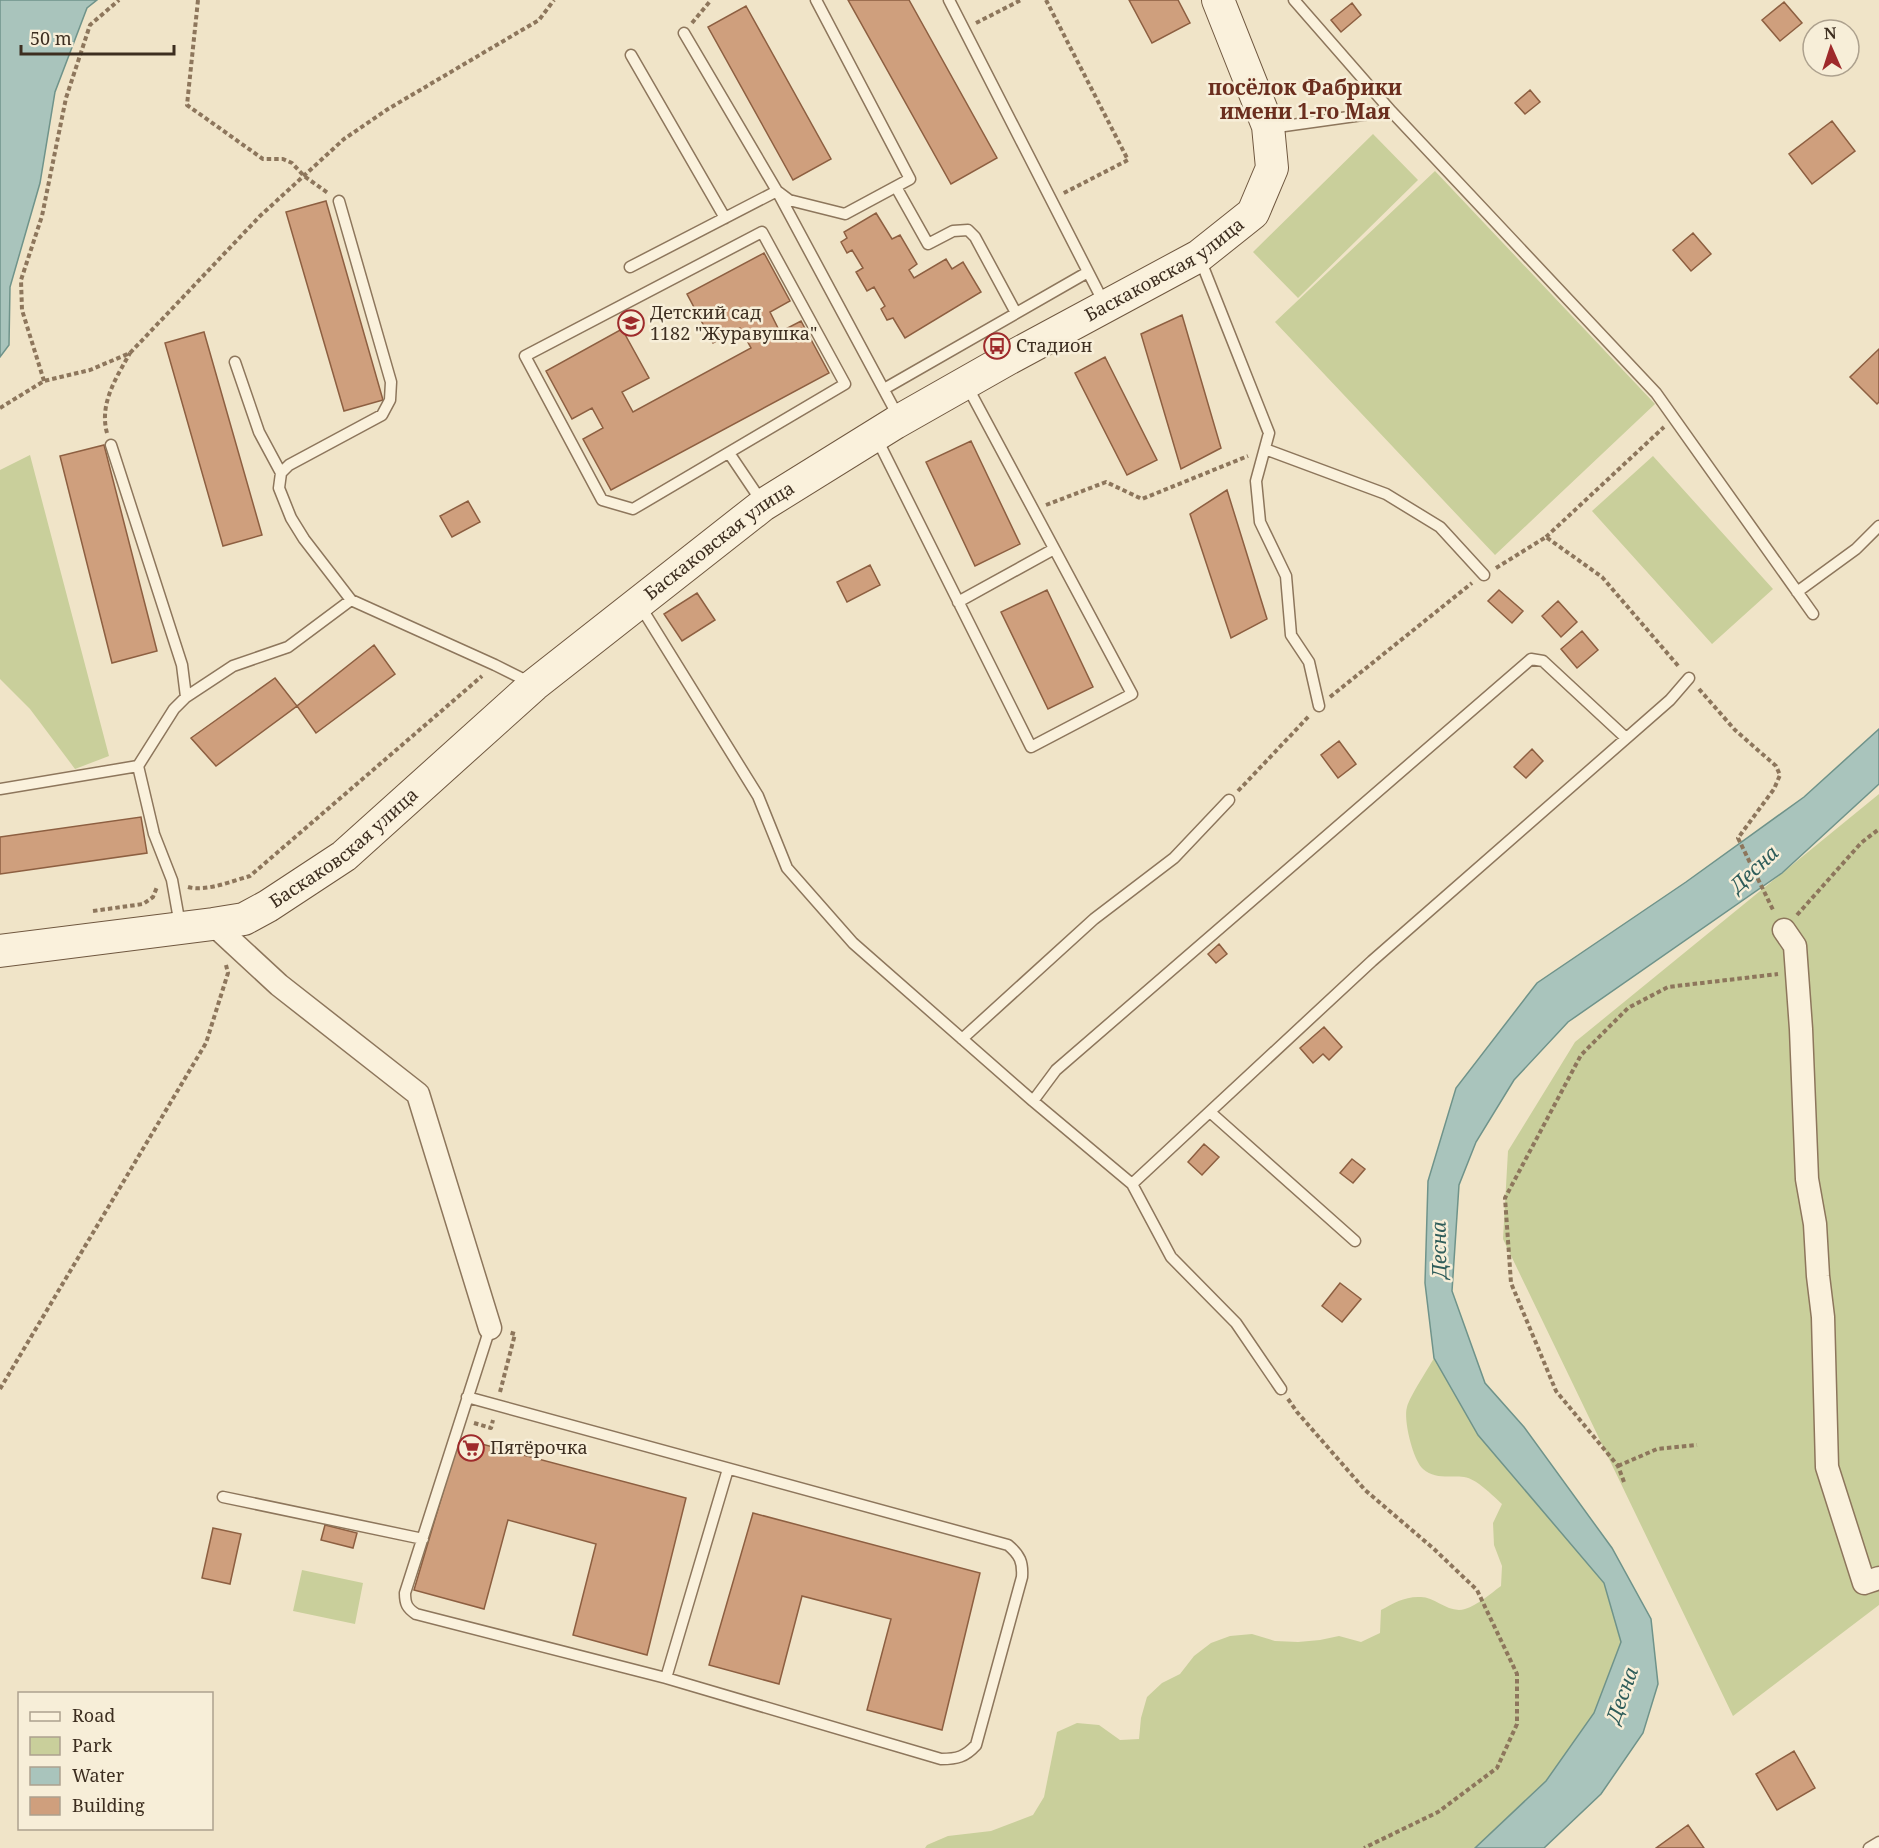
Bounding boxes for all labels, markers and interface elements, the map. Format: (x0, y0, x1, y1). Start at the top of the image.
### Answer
scale bar (21, 18, 174, 56)
north arrow (1801, 18, 1861, 78)
text: N (1823, 22, 1837, 44)
text: 50 m (30, 26, 72, 50)
district label: посёлок Фабрики имени 1-го Мая (1208, 73, 1402, 125)
street label: Баскаковская улица (1080, 212, 1249, 326)
place label: Детский сад 1182 "Журавушка" (650, 300, 817, 345)
school or university icon: Детский сад 1182 "Журавушка" (616, 308, 646, 338)
bus stop icon: Стадион (982, 331, 1012, 361)
place label: Стадион (1016, 333, 1093, 357)
street label: Баскаковская улица (639, 475, 799, 605)
street label: Баскаковская улица (264, 782, 423, 913)
water label: Десна (1722, 839, 1784, 899)
water label: Десна (1425, 1221, 1453, 1281)
supermarket icon: Пятёрочка (456, 1433, 486, 1463)
place label: Пятёрочка (490, 1435, 588, 1459)
water label: Десна (1598, 1663, 1644, 1728)
legend (18, 1692, 213, 1830)
text: Road (72, 1703, 115, 1727)
text: Park (72, 1733, 112, 1757)
text: Water (72, 1763, 125, 1787)
text: Building (72, 1793, 145, 1817)

